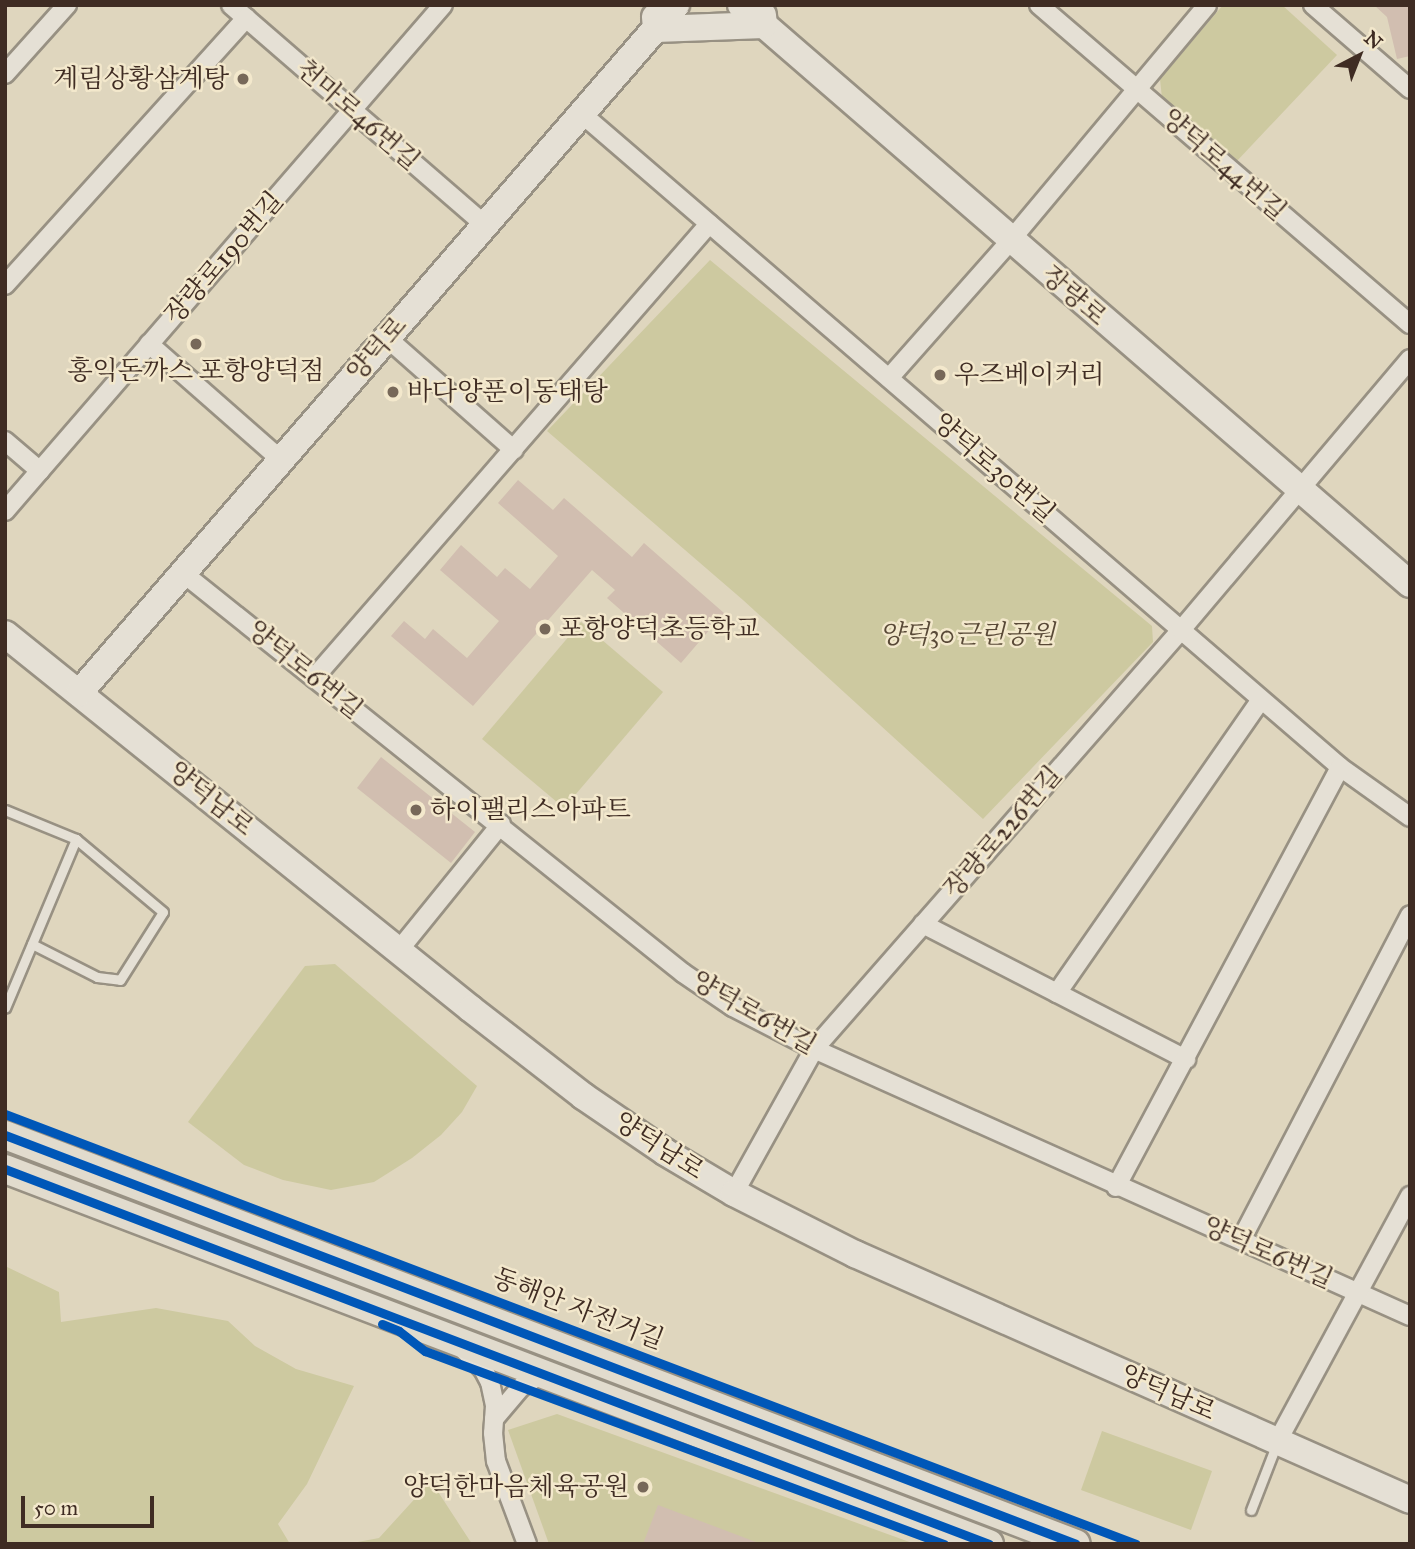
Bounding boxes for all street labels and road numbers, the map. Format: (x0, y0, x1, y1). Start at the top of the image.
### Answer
street label: 천마로46번길 (290, 53, 426, 177)
street label: 양덕로44번길 (1155, 103, 1293, 227)
street label: 장량로190번길 (158, 186, 290, 330)
street label: 장량로 (1035, 260, 1113, 332)
street label: 양덕로 (341, 310, 413, 388)
street label: 양덕로30번길 (927, 407, 1061, 529)
street label: 양덕로6번길 (241, 614, 369, 726)
street label: 양덕남로 (162, 755, 260, 843)
street label: 장량로226번길 (937, 760, 1069, 904)
street label: 양덕로6번길 (686, 965, 822, 1061)
street label: 양덕남로 (608, 1106, 710, 1186)
street label: 양덕로6번길 (1198, 1210, 1338, 1296)
street label: 동해안 자전거길 (488, 1262, 668, 1356)
street label: 양덕남로 (1116, 1358, 1220, 1428)

